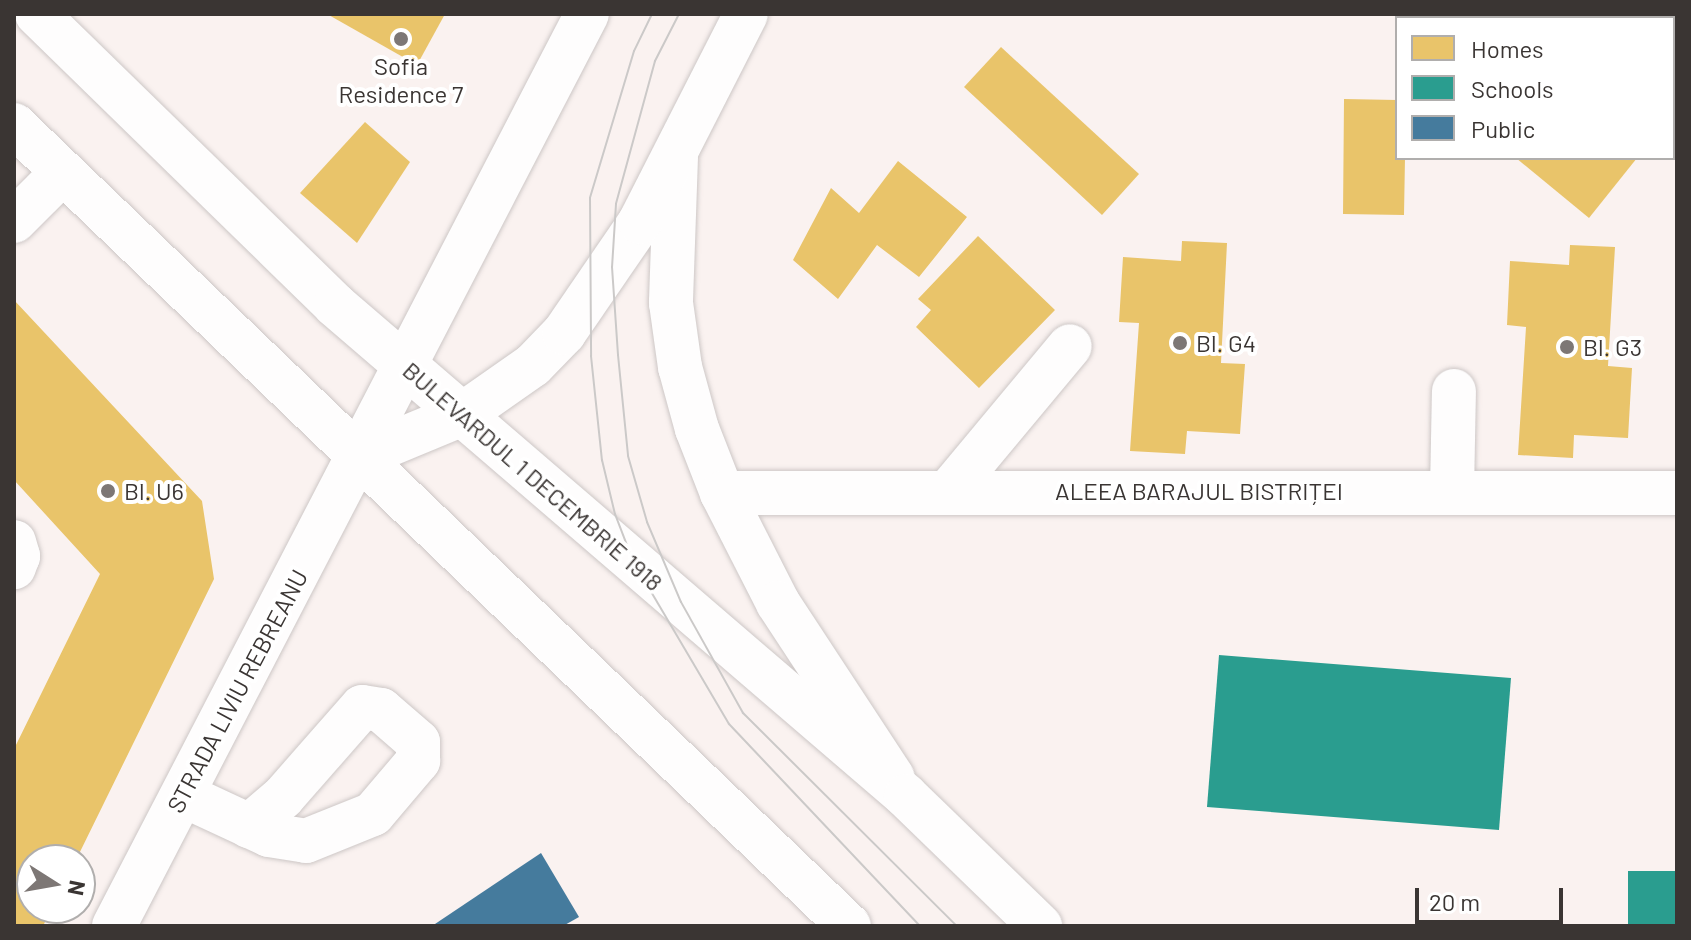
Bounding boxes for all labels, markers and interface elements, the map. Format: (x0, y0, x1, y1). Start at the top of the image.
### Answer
legend (1395, 16, 1675, 160)
marker: Sofia Residence 7 (392, 30, 410, 48)
text: Homes (1471, 34, 1544, 63)
place label: Sofia Residence 7 (339, 52, 463, 108)
text: Schools (1471, 74, 1554, 103)
text: Public (1471, 114, 1535, 143)
place label: Bl. G4 (1196, 329, 1256, 357)
place label: Bl. G3 (1583, 333, 1642, 361)
marker: Bl. G4 (1171, 334, 1189, 352)
marker: Bl. G3 (1558, 338, 1576, 356)
street label: BULEVARDUL 1 DECEMBRIE 1918 (397, 355, 669, 597)
place label: Bl. U6 (124, 477, 184, 505)
street label: ALEEA BARAJUL BISTRIȚEI (1055, 477, 1343, 505)
marker: Bl. U6 (99, 482, 117, 500)
street label: STRADA LIVIU REBREANU (161, 564, 313, 818)
north arrow (16, 844, 96, 924)
scale bar (1419, 872, 1567, 922)
text: N (63, 879, 92, 898)
text: 20 m (1429, 887, 1480, 916)

